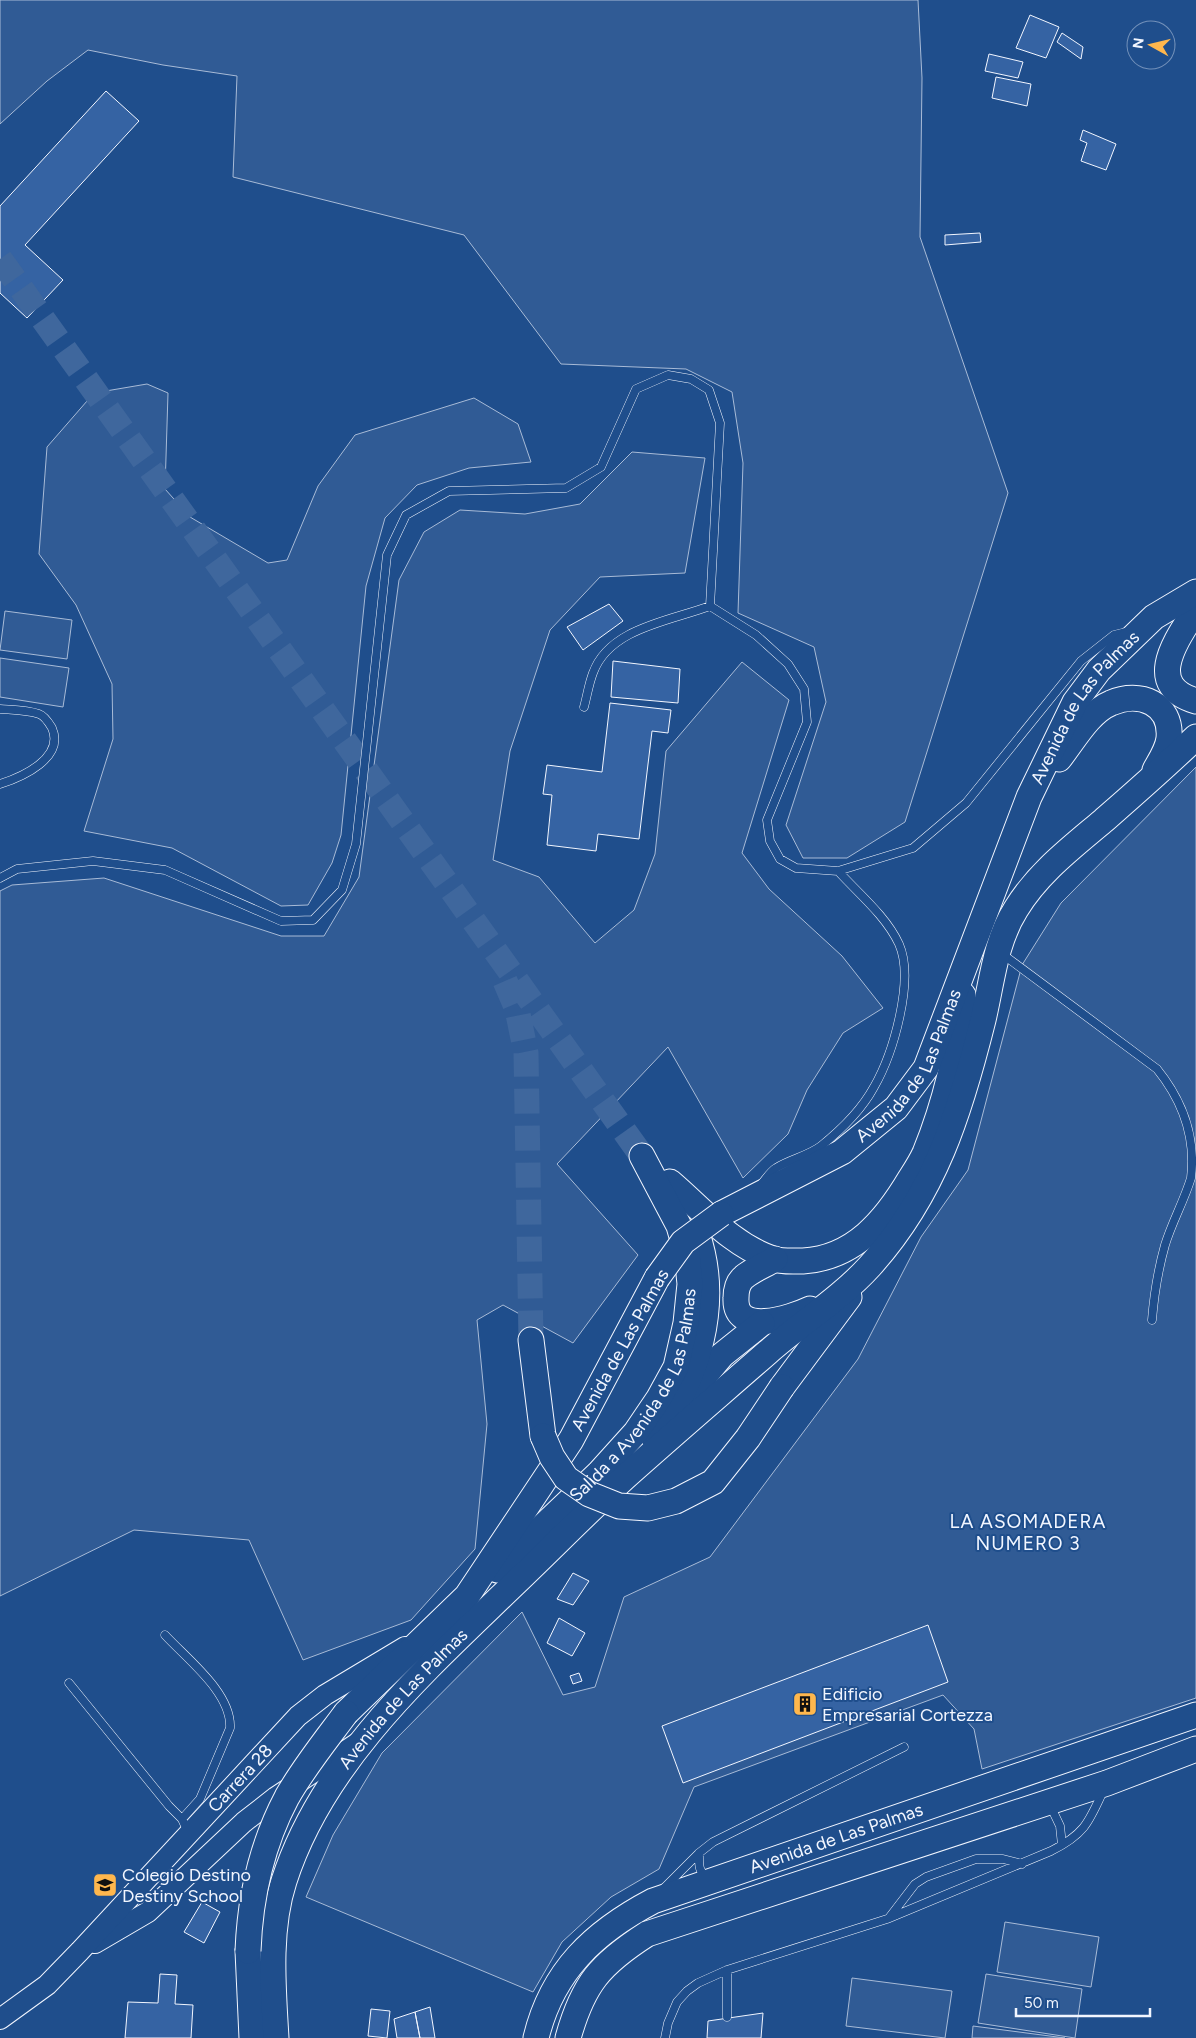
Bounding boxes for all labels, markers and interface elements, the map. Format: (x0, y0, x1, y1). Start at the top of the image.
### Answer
north arrow (1126, 20, 1176, 70)
text: N (1129, 37, 1148, 50)
street label: Avenida de Las Palmas (1026, 626, 1144, 788)
street label: Avenida de Las Palmas (851, 986, 966, 1147)
street label: Avenida de Las Palmas (566, 1265, 674, 1435)
street label: Salida a Avenida de Las Palmas (565, 1287, 700, 1506)
district label: LA ASOMADERA NUMERO 3 (950, 1510, 1106, 1555)
street label: Avenida de Las Palmas (334, 1624, 472, 1773)
place label: Edificio Empresarial Cortezza (822, 1683, 993, 1726)
building icon: Edificio Empresarial Cortezza (792, 1691, 818, 1717)
street label: Carrera 28 (203, 1740, 277, 1817)
street label: Avenida de Las Palmas (747, 1798, 926, 1878)
place label: Colegio Destino Destiny School (122, 1864, 251, 1907)
school or university icon: Colegio Destino Destiny School (92, 1872, 118, 1898)
scale bar (1016, 1986, 1150, 2018)
text: 50 m (1024, 1994, 1059, 2012)

